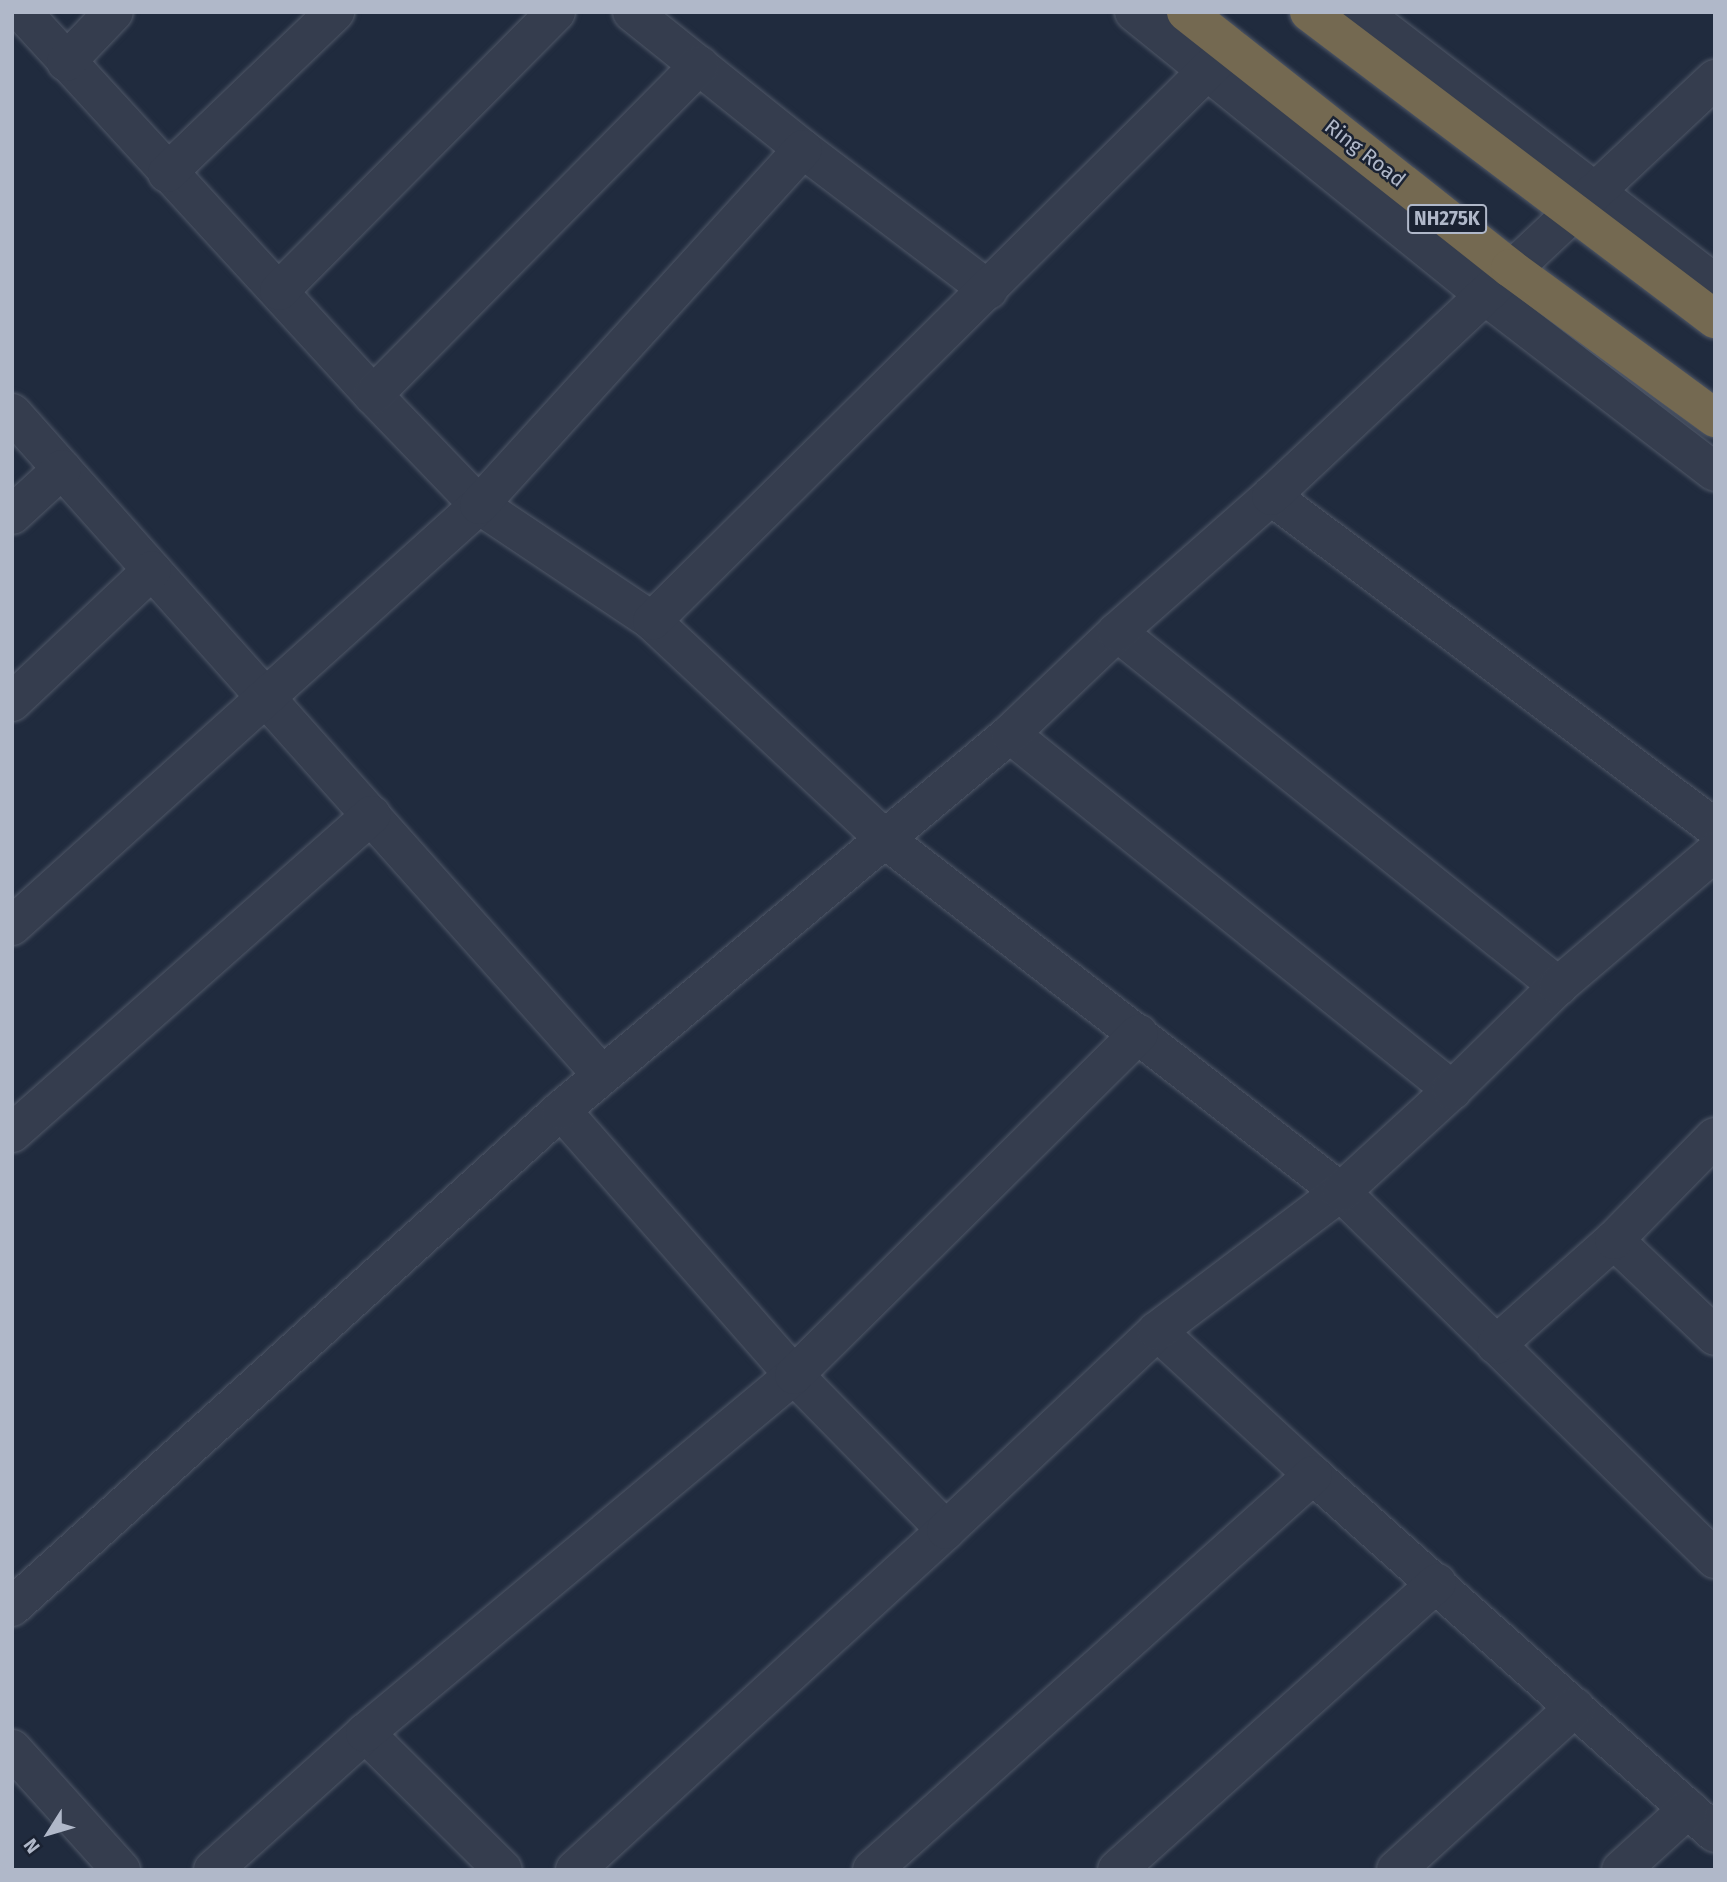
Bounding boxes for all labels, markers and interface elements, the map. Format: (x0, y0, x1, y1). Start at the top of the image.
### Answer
street label: Ring Road (1319, 114, 1411, 192)
road number: NH275K (1407, 204, 1487, 234)
north arrow (14, 1798, 84, 1868)
text: N (19, 1834, 45, 1858)

